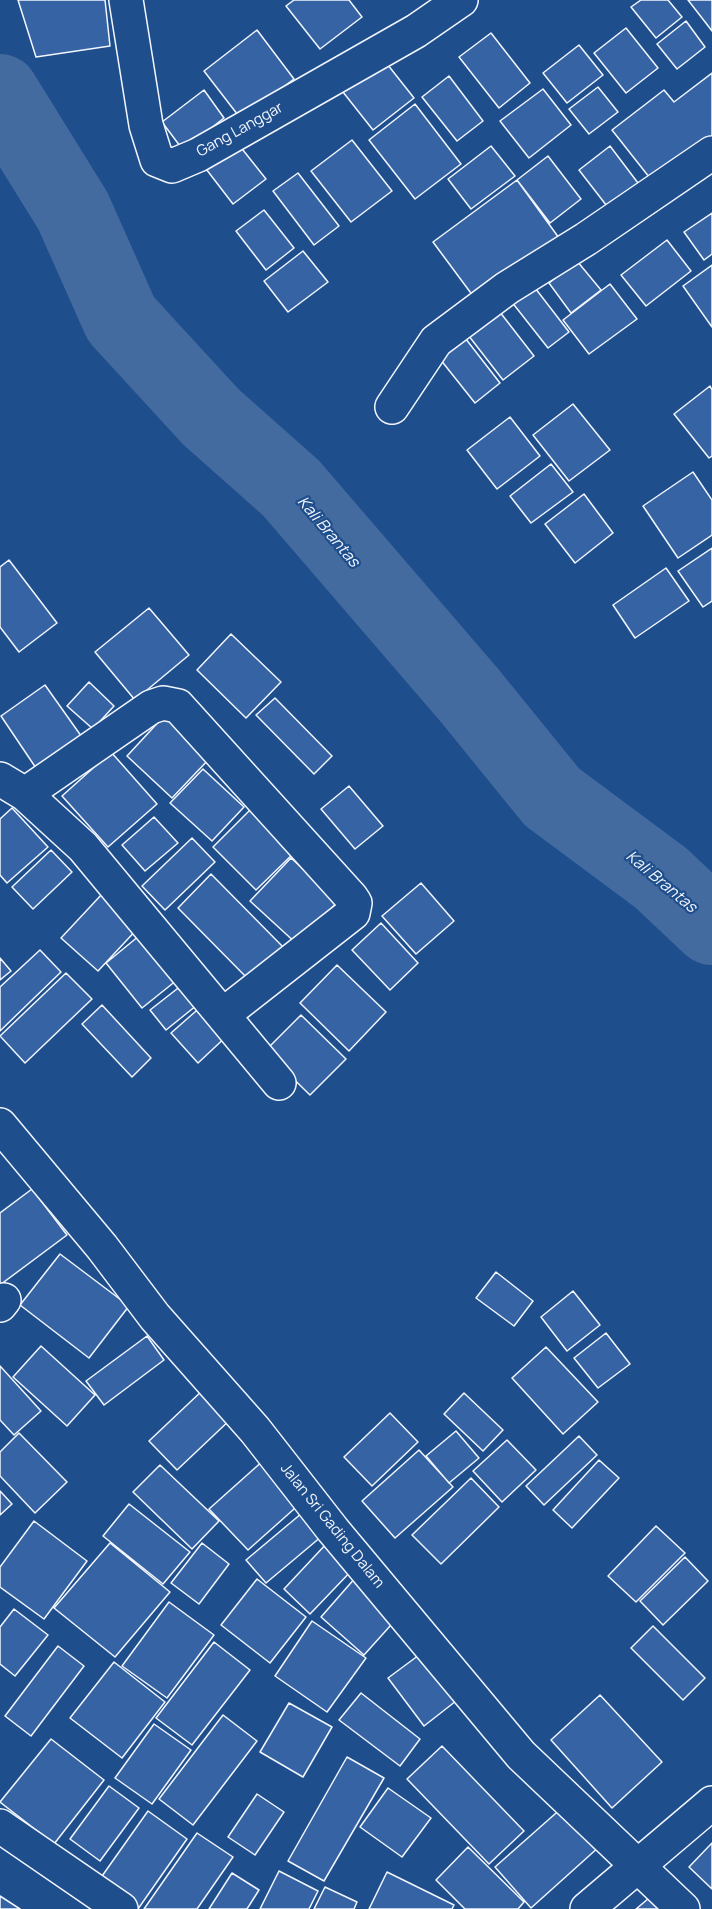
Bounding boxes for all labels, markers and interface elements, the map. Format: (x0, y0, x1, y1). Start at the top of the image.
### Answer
street label: Gang Langgar (194, 99, 286, 161)
water label: Kali Brantas (293, 493, 363, 571)
water label: Kali Brantas (622, 847, 700, 917)
street label: Jalan Sri Gading Dalam (276, 1460, 388, 1592)

